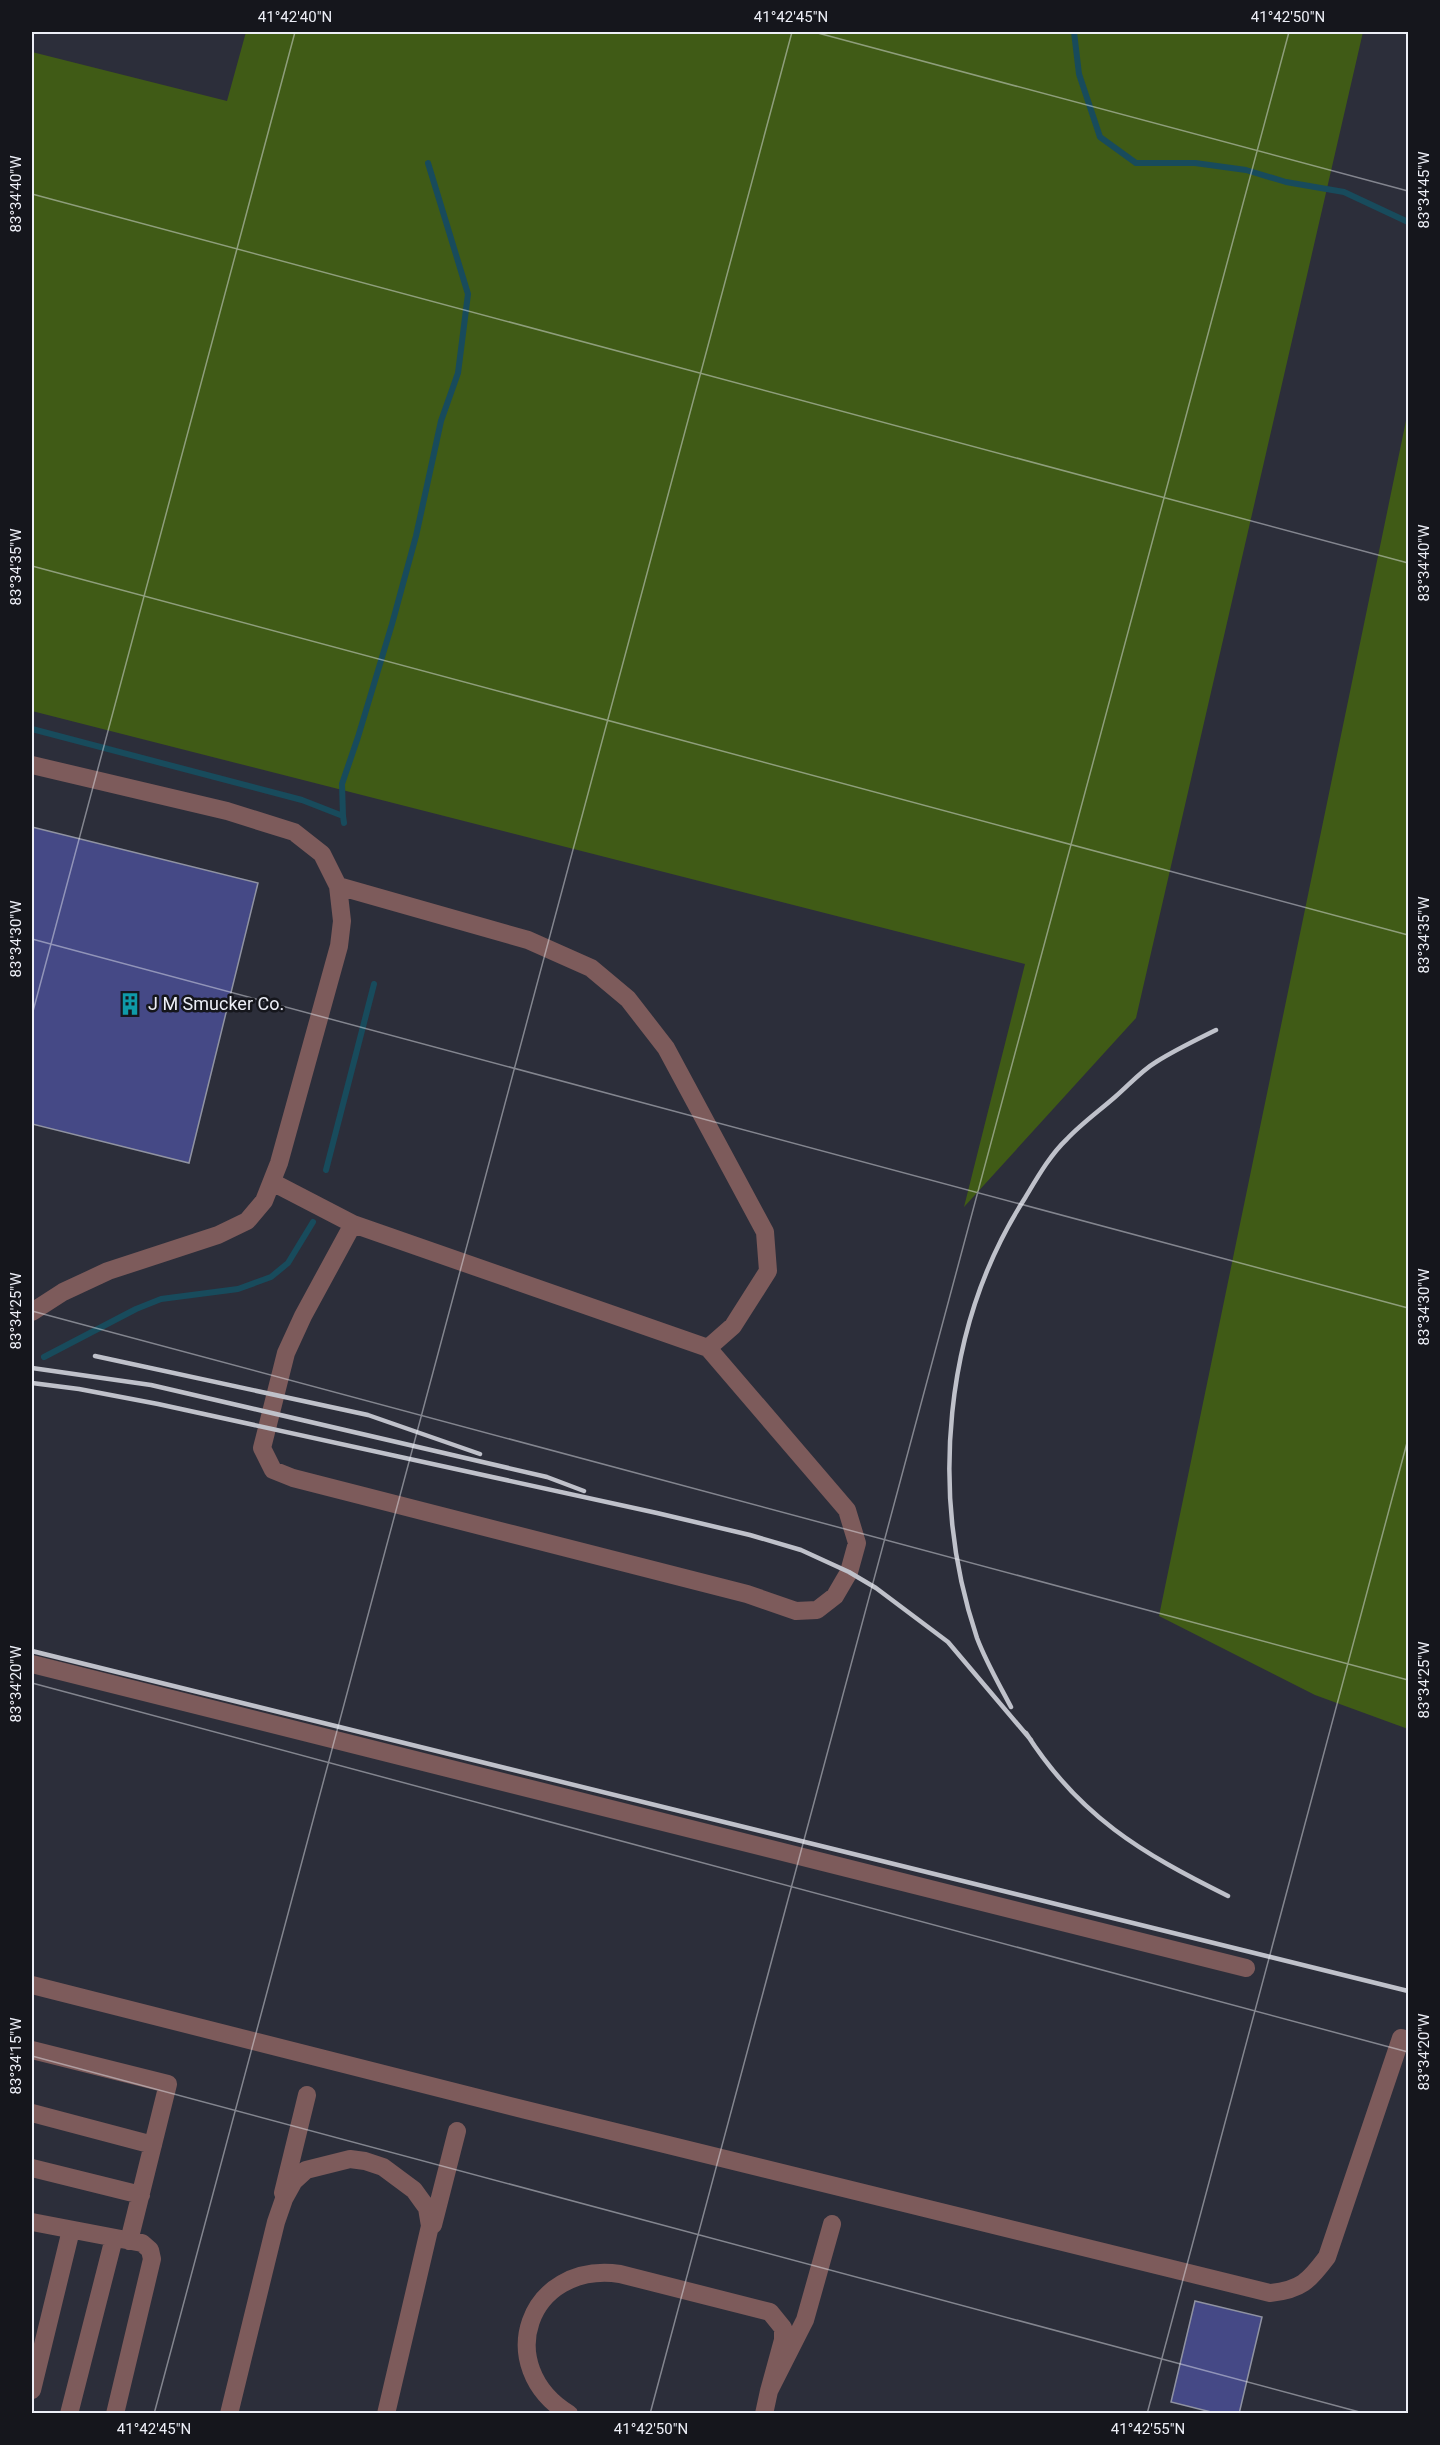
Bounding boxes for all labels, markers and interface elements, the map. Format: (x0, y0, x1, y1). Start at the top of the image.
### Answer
text: 41°42'40"N (258, 8, 332, 26)
text: 41°42'45"N (754, 8, 828, 26)
text: 41°42'50"N (1251, 8, 1325, 26)
text: 83°34'45"W (1415, 152, 1433, 228)
text: 83°34'40"W (7, 156, 25, 232)
text: 83°34'40"W (1415, 525, 1433, 601)
text: 83°34'35"W (7, 529, 25, 605)
text: 83°34'35"W (1415, 897, 1433, 973)
text: 83°34'30"W (7, 901, 25, 977)
building icon: J M Smucker Co. (117, 991, 143, 1017)
place label: J M Smucker Co. (148, 993, 284, 1014)
text: 83°34'30"W (1415, 1269, 1433, 1345)
text: 83°34'25"W (7, 1273, 25, 1349)
text: 83°34'25"W (1415, 1642, 1433, 1718)
text: 83°34'20"W (7, 1646, 25, 1722)
text: 83°34'20"W (1415, 2014, 1433, 2090)
text: 83°34'15"W (7, 2018, 25, 2094)
text: 41°42'45"N (117, 2420, 191, 2438)
text: 41°42'50"N (614, 2420, 688, 2438)
text: 41°42'55"N (1111, 2420, 1185, 2438)

